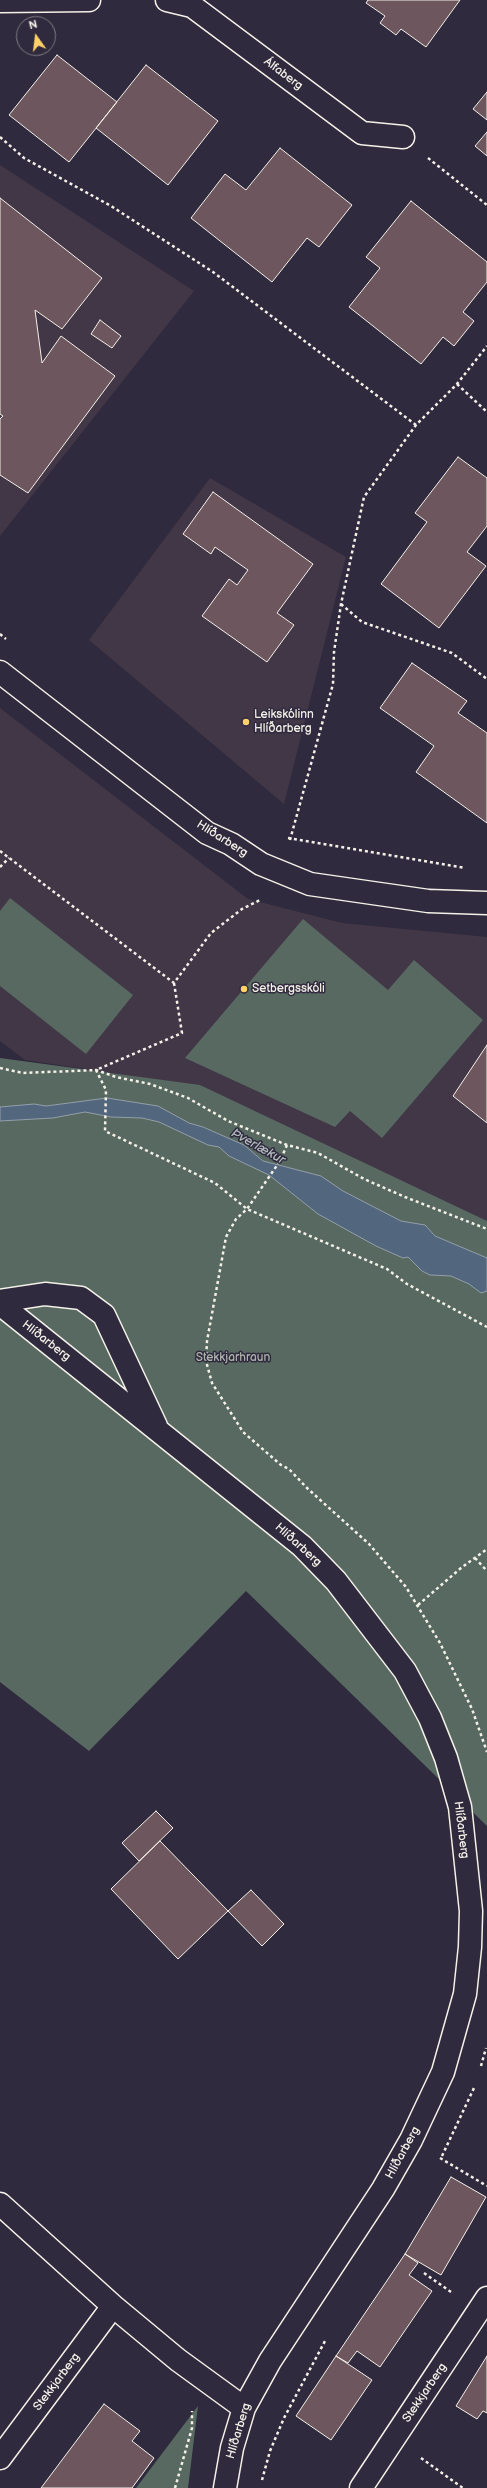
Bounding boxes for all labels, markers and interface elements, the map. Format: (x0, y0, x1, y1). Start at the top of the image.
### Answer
north arrow (16, 16, 56, 56)
text: N (28, 18, 39, 32)
street label: Álfaberg (261, 55, 305, 93)
place label: Leikskólinn Hlíðarberg (254, 708, 314, 736)
marker: Leikskólinn Hlíðarberg (241, 717, 251, 727)
street label: Hlíðarberg (194, 818, 250, 860)
place label: Setbergsskóli (252, 982, 325, 996)
marker: Setbergsskóli (239, 984, 249, 994)
water label: Þverlækur (228, 1126, 288, 1168)
street label: Hlíðarberg (19, 1318, 73, 1364)
park label: Stekkjarhraun (196, 1351, 270, 1365)
street label: Hlíðarberg (272, 1520, 324, 1570)
street label: Hlíðarberg (450, 1801, 472, 1859)
street label: Hlíðarberg (383, 2124, 423, 2182)
street label: Stekkjarberg (31, 2350, 83, 2414)
street label: Stekkjarberg (400, 2361, 450, 2425)
street label: Hlíðarberg (224, 2401, 254, 2461)

